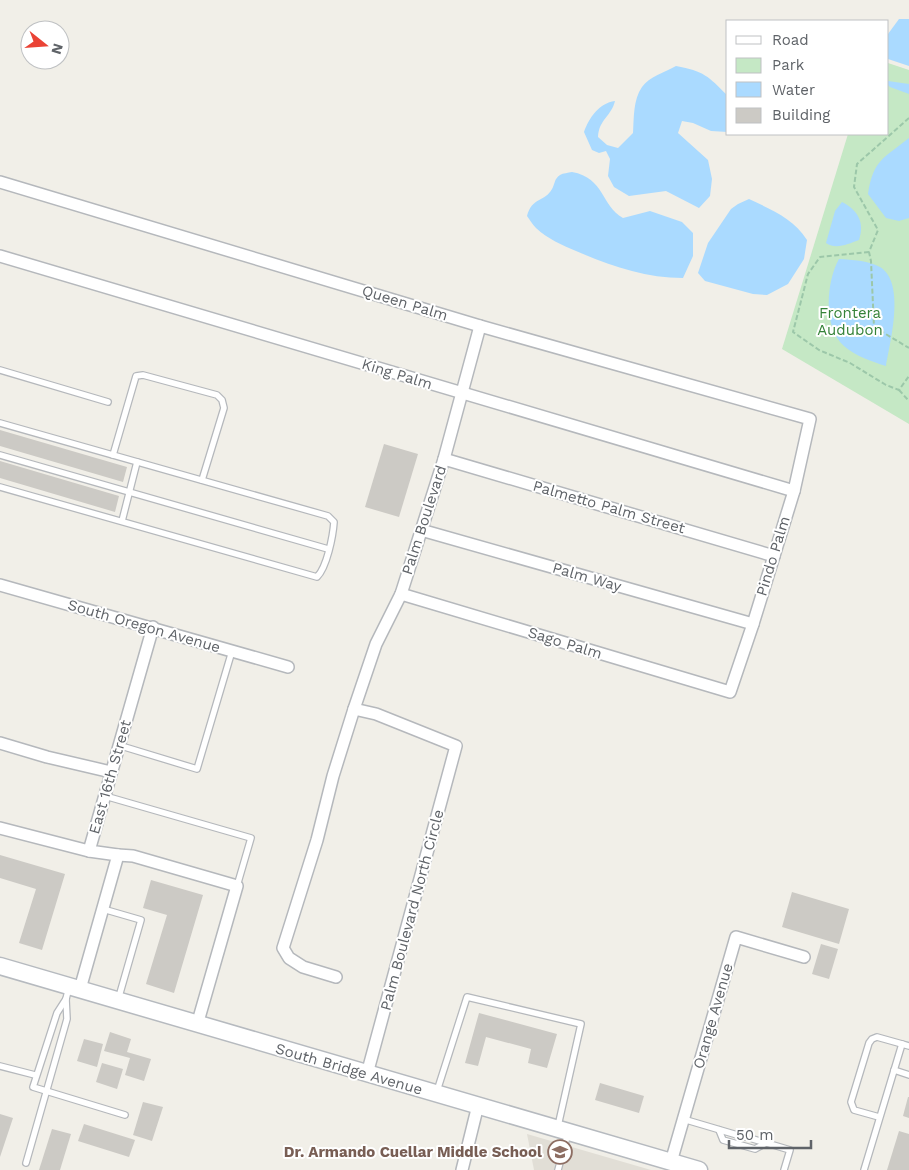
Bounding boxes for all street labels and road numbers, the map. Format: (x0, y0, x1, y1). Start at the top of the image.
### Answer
street label: Queen Palm (360, 281, 450, 325)
street label: King Palm (360, 355, 434, 393)
street label: Palm Boulevard (398, 463, 450, 577)
street label: Palmetto Palm Street (531, 477, 688, 538)
street label: Pindo Palm (752, 514, 794, 598)
street label: Palm Way (550, 559, 624, 595)
street label: South Oregon Avenue (66, 596, 222, 656)
street label: Sago Palm (526, 623, 604, 663)
street label: East 16th Street (85, 717, 135, 836)
street label: Palm Boulevard North Circle (376, 808, 448, 1012)
street label: Orange Avenue (689, 961, 737, 1071)
street label: South Bridge Avenue (273, 1039, 425, 1099)

